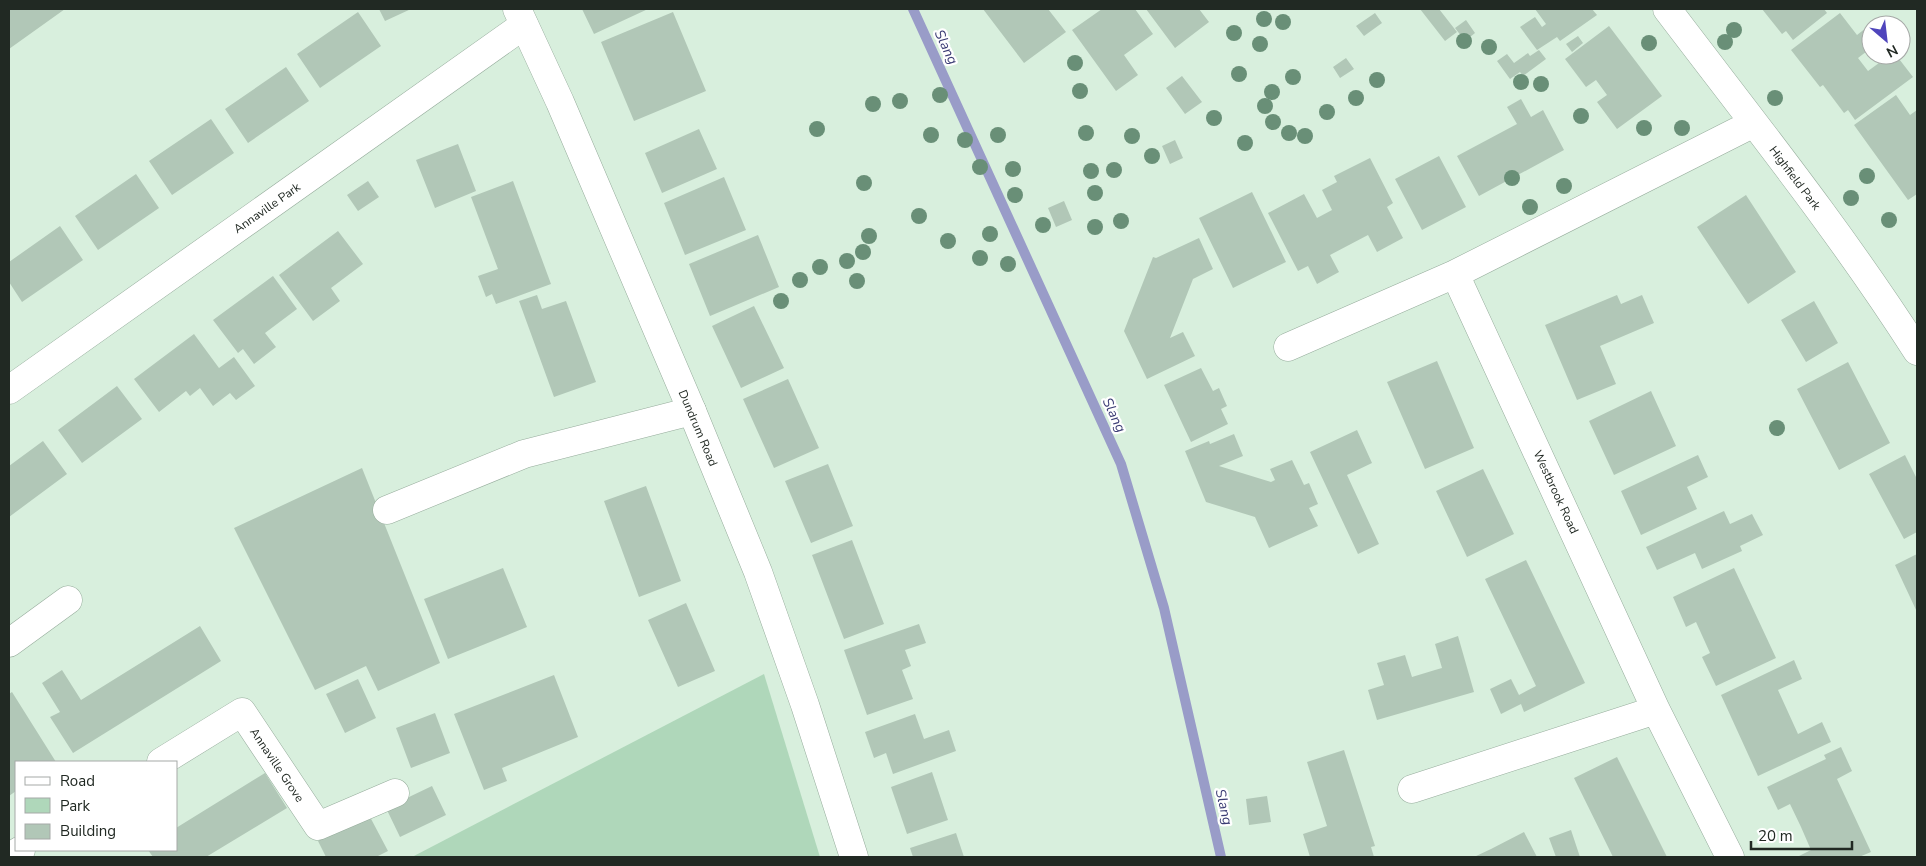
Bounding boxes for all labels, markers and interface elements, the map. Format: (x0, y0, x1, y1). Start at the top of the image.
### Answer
north arrow (1861, 15, 1911, 65)
water label: Slang (930, 27, 962, 67)
text: N (1883, 40, 1901, 62)
street label: Highfield Park (1766, 143, 1825, 214)
street label: Annaville Park (230, 178, 304, 237)
street label: Dundrum Road (675, 387, 721, 469)
water label: Slang (1098, 395, 1130, 435)
street label: Westbrook Road (1530, 448, 1582, 536)
street label: Annaville Grove (246, 725, 308, 805)
legend (15, 761, 178, 851)
text: Road (60, 771, 95, 791)
water label: Slang (1211, 787, 1237, 827)
text: Park (60, 796, 90, 816)
scale bar (1751, 818, 1852, 850)
text: Building (60, 821, 116, 841)
text: 20 m (1758, 826, 1793, 846)

